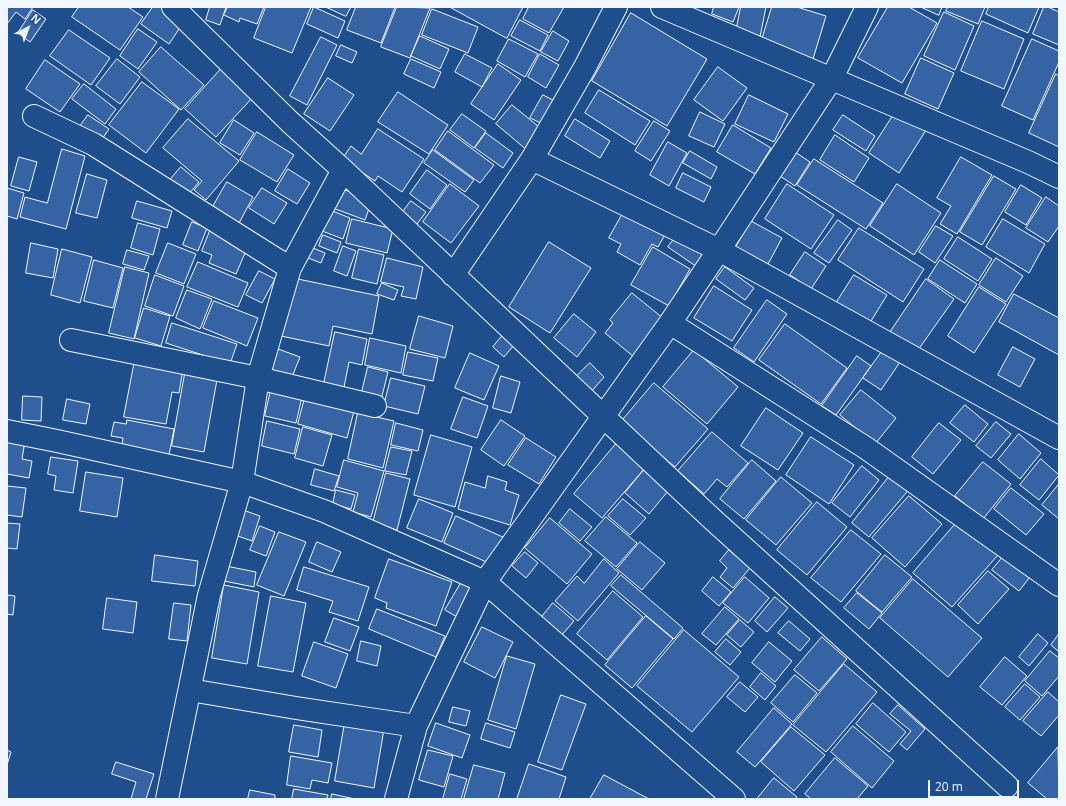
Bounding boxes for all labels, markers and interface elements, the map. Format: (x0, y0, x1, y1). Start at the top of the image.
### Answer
north arrow (8, 8, 48, 48)
text: N (28, 10, 45, 27)
scale bar (930, 772, 1021, 798)
text: 20 m (935, 778, 963, 795)

